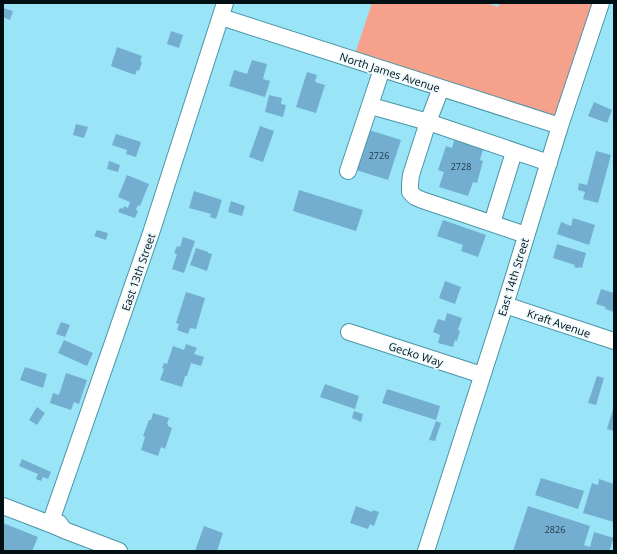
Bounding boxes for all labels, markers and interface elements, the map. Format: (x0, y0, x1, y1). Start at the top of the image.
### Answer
street label: North James Avenue (338, 49, 442, 95)
house number: 2726 (369, 149, 389, 162)
house number: 2728 (451, 160, 471, 173)
street label: East 13th Street (118, 231, 158, 313)
street label: East 14th Street (494, 236, 532, 318)
street label: Kraft Avenue (525, 305, 593, 341)
street label: Gecko Way (387, 338, 446, 370)
house number: 2826 (545, 523, 565, 536)

